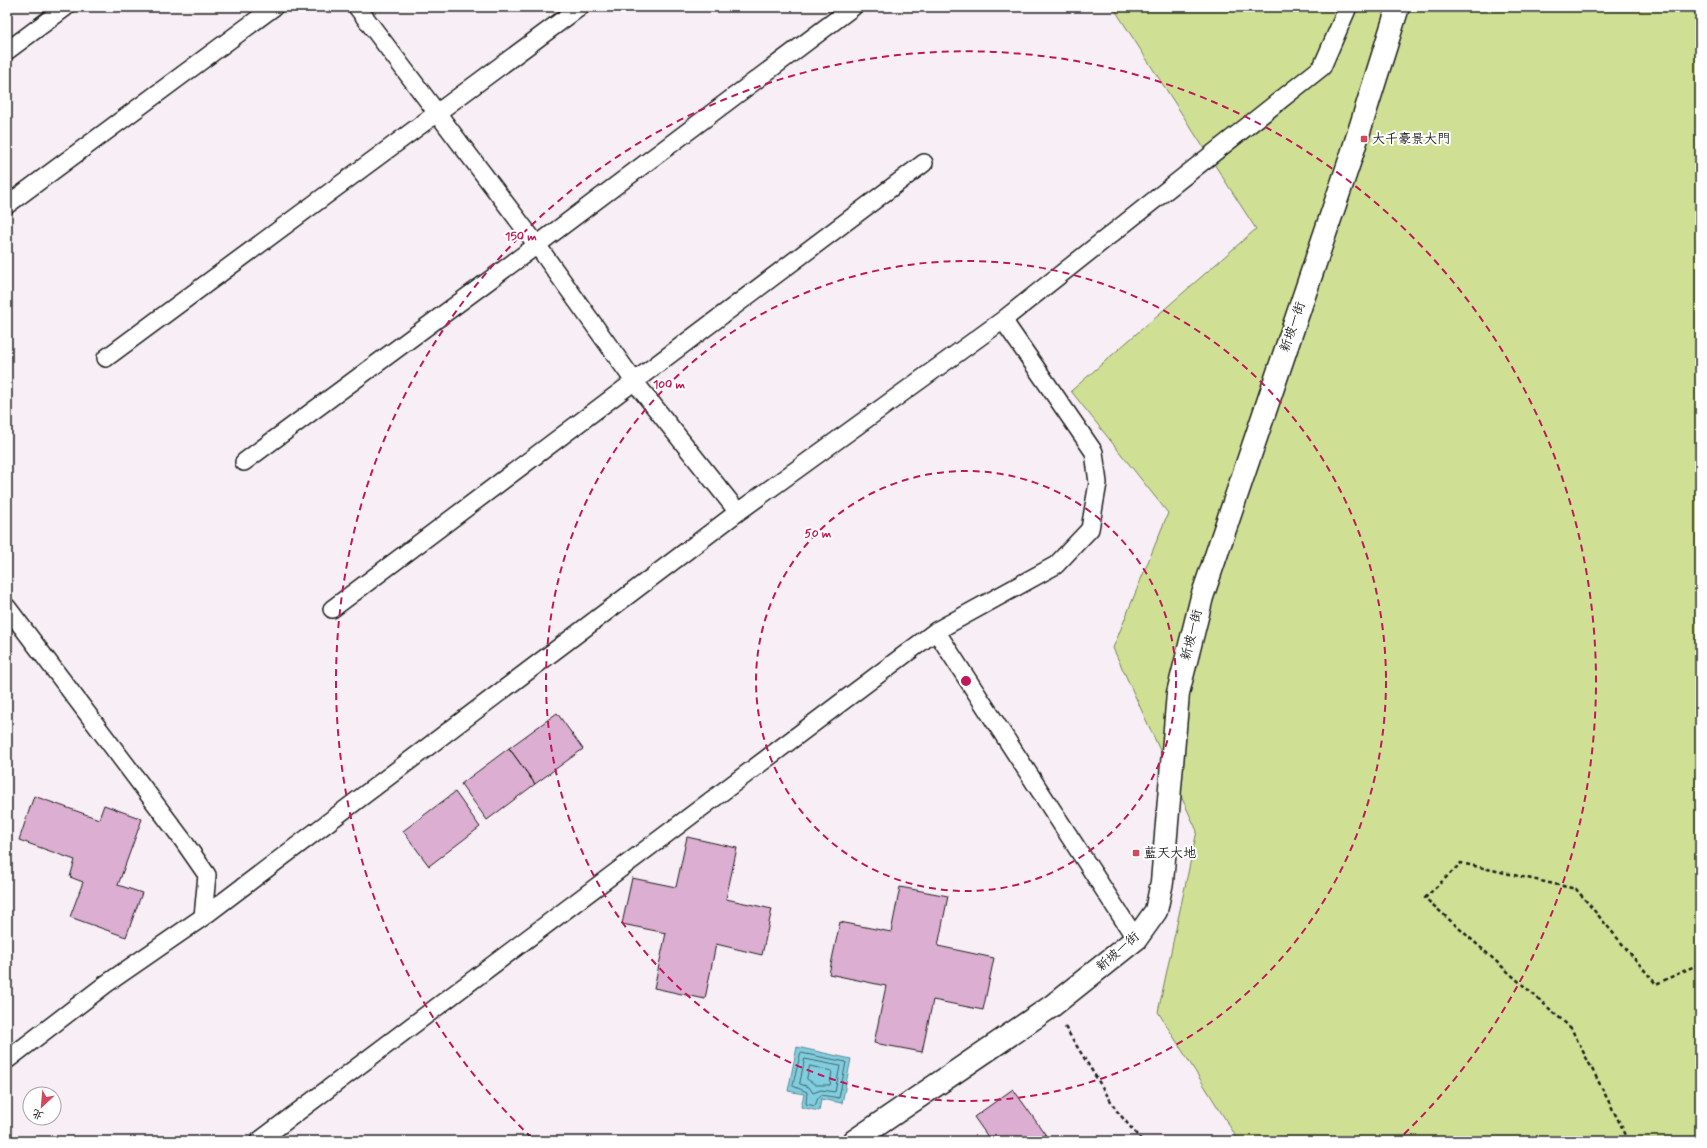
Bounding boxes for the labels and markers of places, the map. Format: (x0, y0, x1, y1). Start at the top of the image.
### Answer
place label: 大千豪景大門 (1372, 131, 1450, 148)
marker: 大千豪景大門 (1359, 134, 1369, 144)
centre of rings (959, 674, 973, 688)
place label: 藍天大地 (1144, 845, 1196, 862)
marker: 藍天大地 (1131, 848, 1141, 858)

